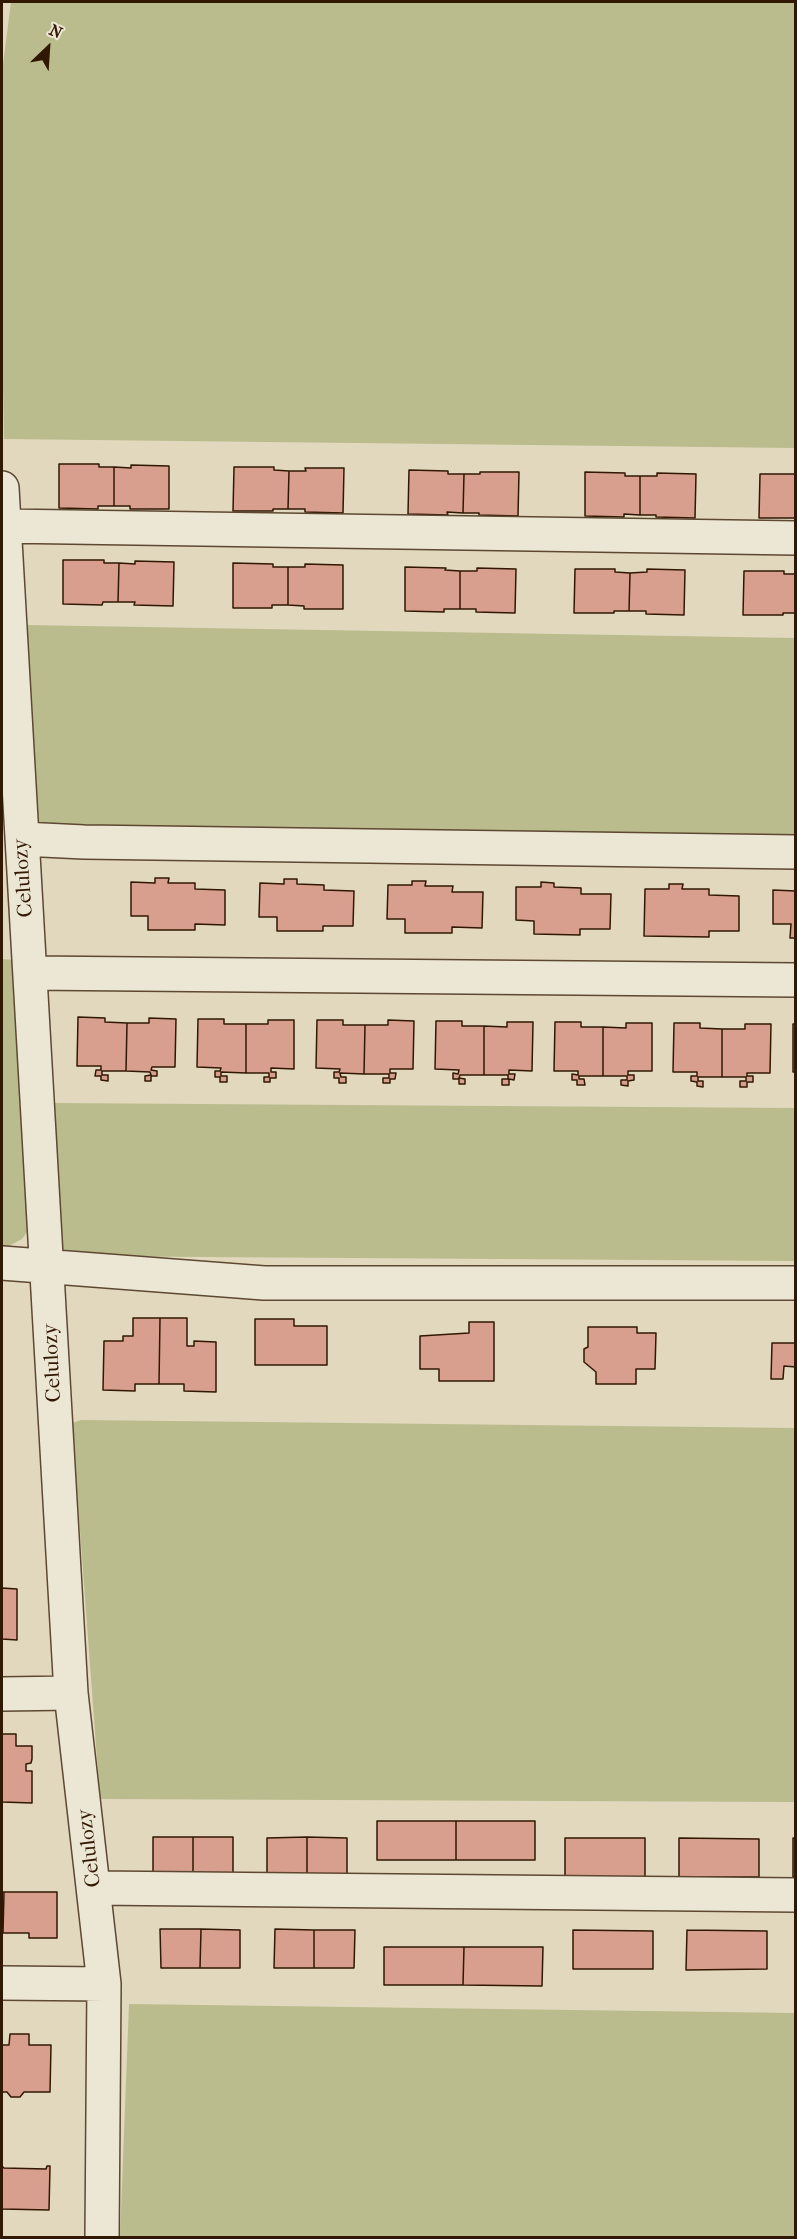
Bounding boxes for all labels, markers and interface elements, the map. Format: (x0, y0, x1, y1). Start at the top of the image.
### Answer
north arrow (18, 18, 78, 78)
text: N (46, 20, 65, 42)
street label: Celulozy (9, 838, 39, 918)
street label: Celulozy (38, 1323, 68, 1403)
street label: Celulozy (73, 1807, 107, 1889)

